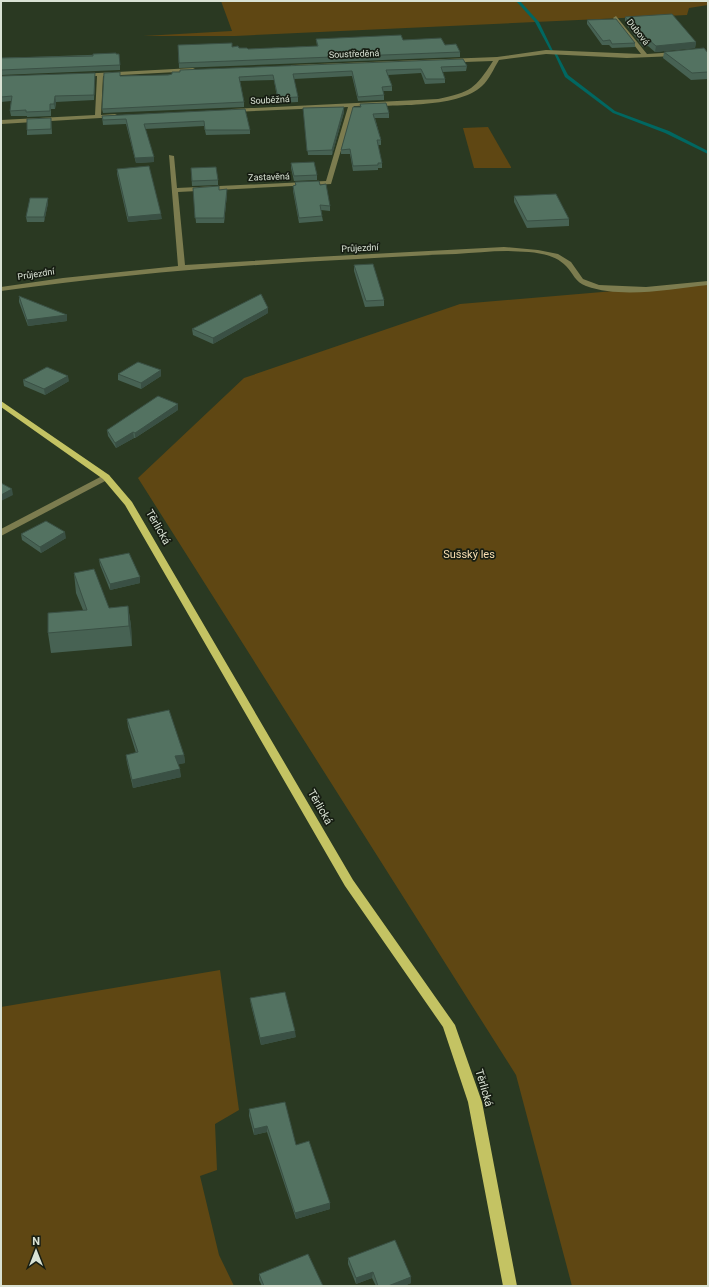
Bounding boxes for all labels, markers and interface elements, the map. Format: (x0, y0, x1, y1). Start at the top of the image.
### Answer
street label: Dubová (625, 17, 651, 47)
street label: Soustředěná (329, 48, 380, 60)
street label: Souběžná (250, 94, 290, 106)
street label: Zastavěná (248, 171, 290, 183)
street label: Průjezdní (341, 242, 380, 254)
street label: Průjezdní (17, 266, 56, 282)
street label: Těrlická (143, 507, 173, 547)
park label: Sušský les (443, 548, 495, 561)
street label: Těrlická (305, 787, 335, 827)
street label: Těrlická (472, 1068, 496, 1108)
north arrow (16, 1231, 56, 1271)
text: N (32, 1235, 40, 1248)

